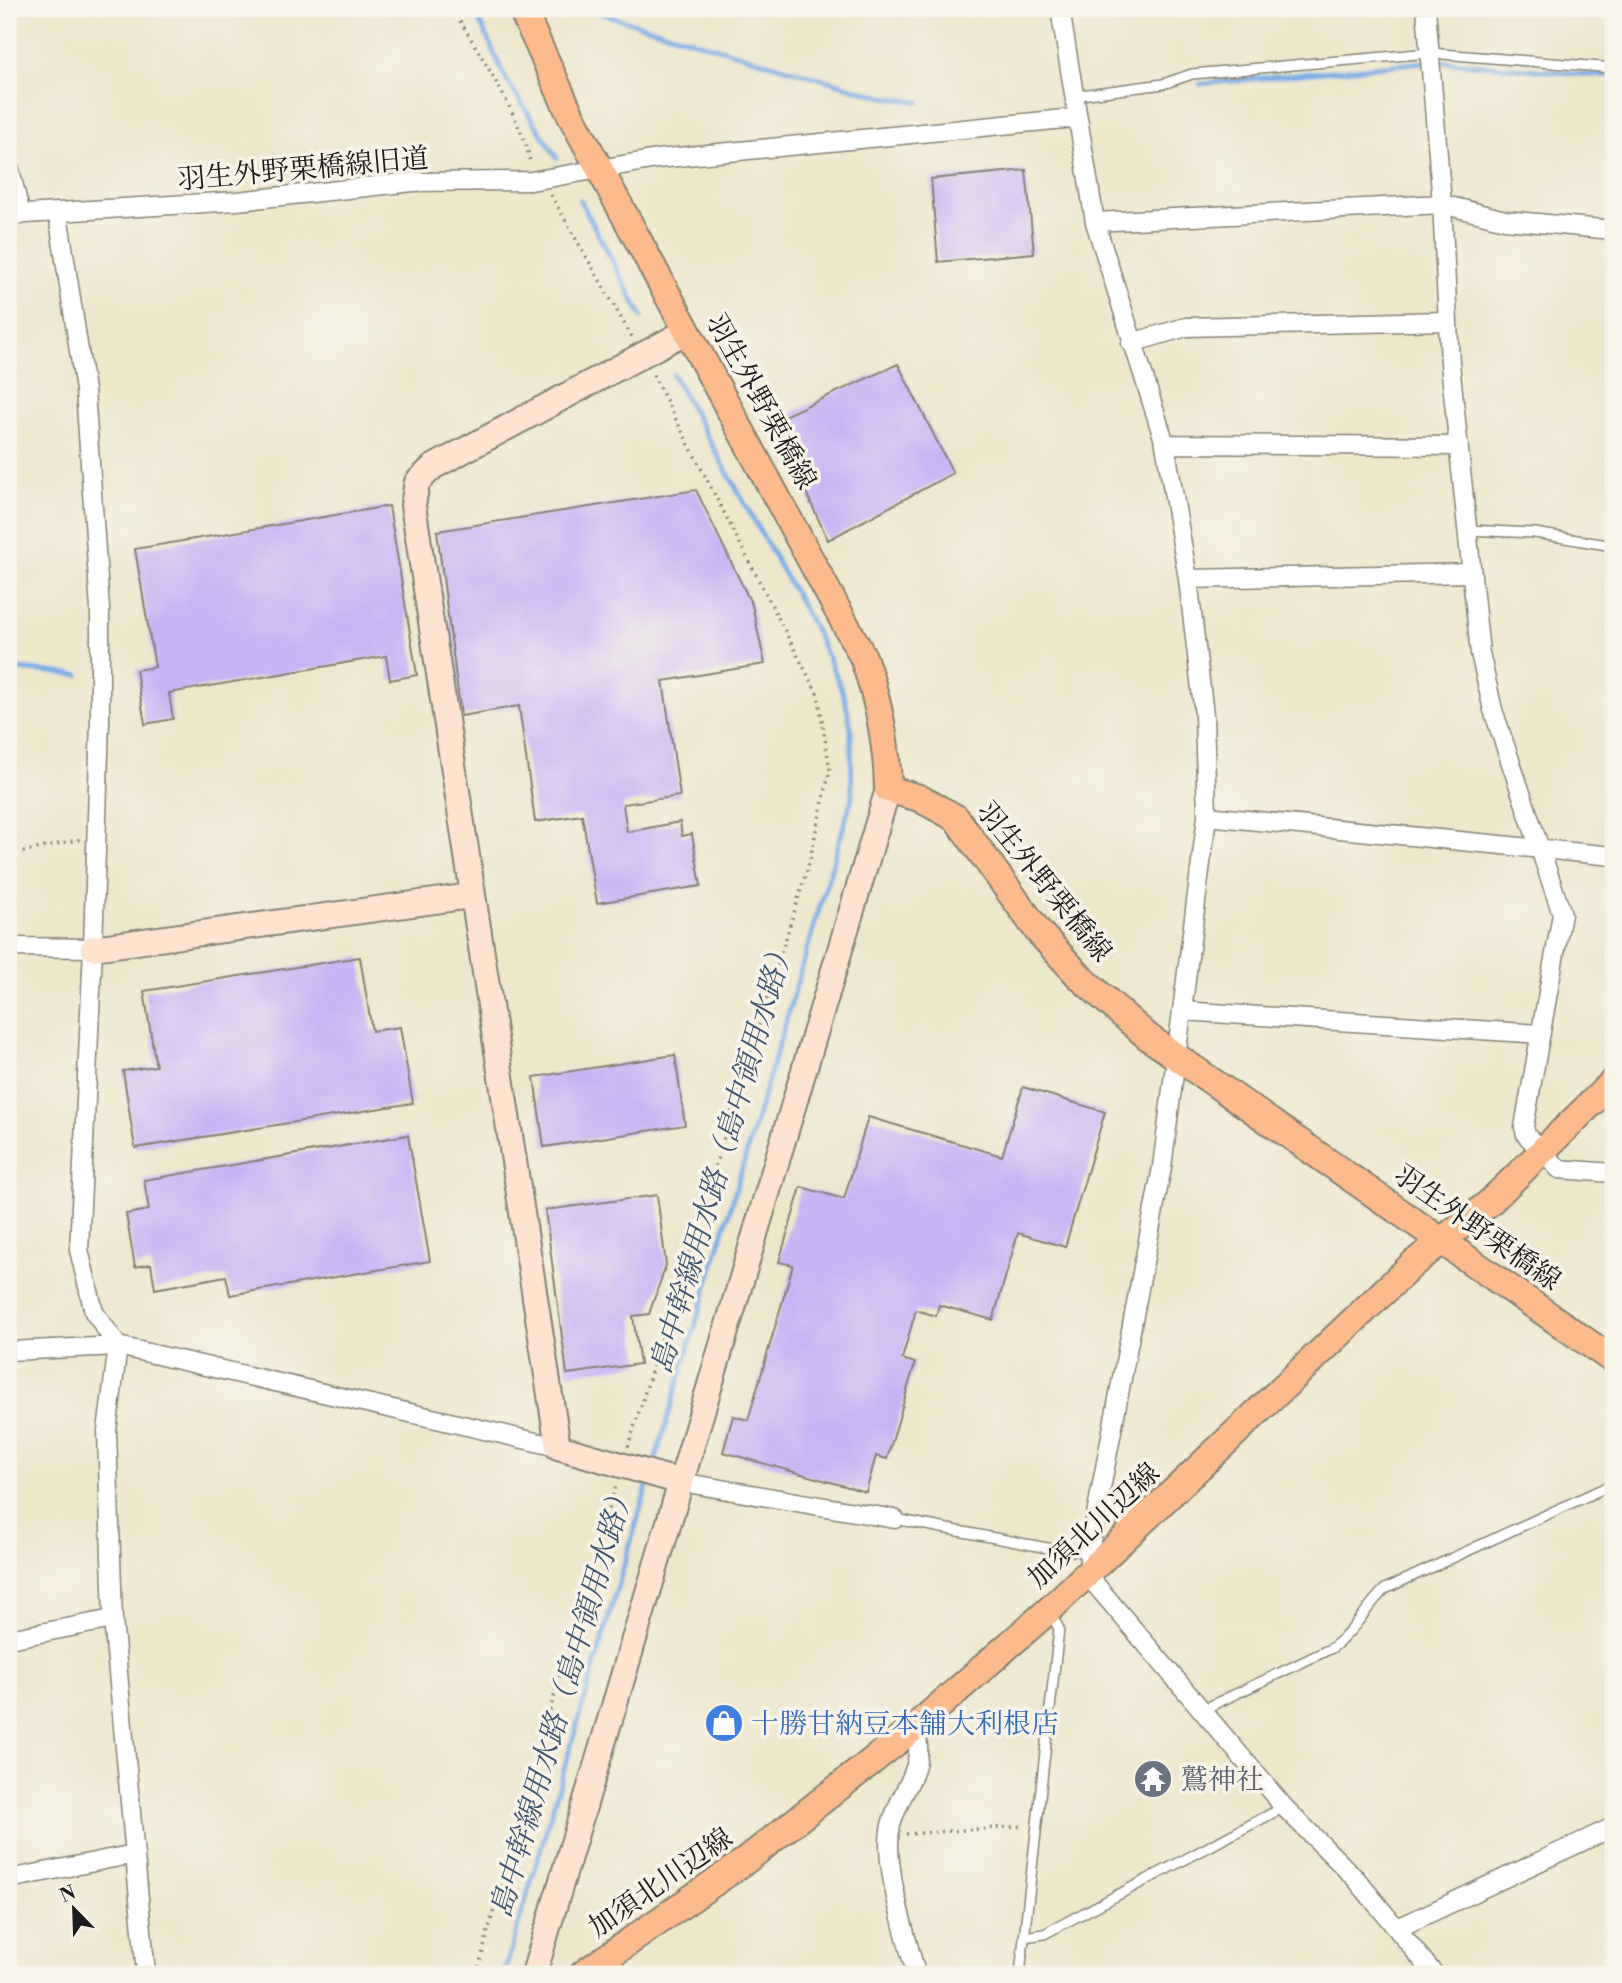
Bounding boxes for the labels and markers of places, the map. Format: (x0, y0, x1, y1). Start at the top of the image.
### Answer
shop icon: 十勝甘納豆本舗大利根店 (703, 1702, 745, 1744)
place label: 十勝甘納豆本舗大利根店 (751, 1707, 1059, 1742)
temple icon: 鷲神社 (1132, 1758, 1174, 1800)
place label: 鷲神社 (1180, 1763, 1264, 1798)

